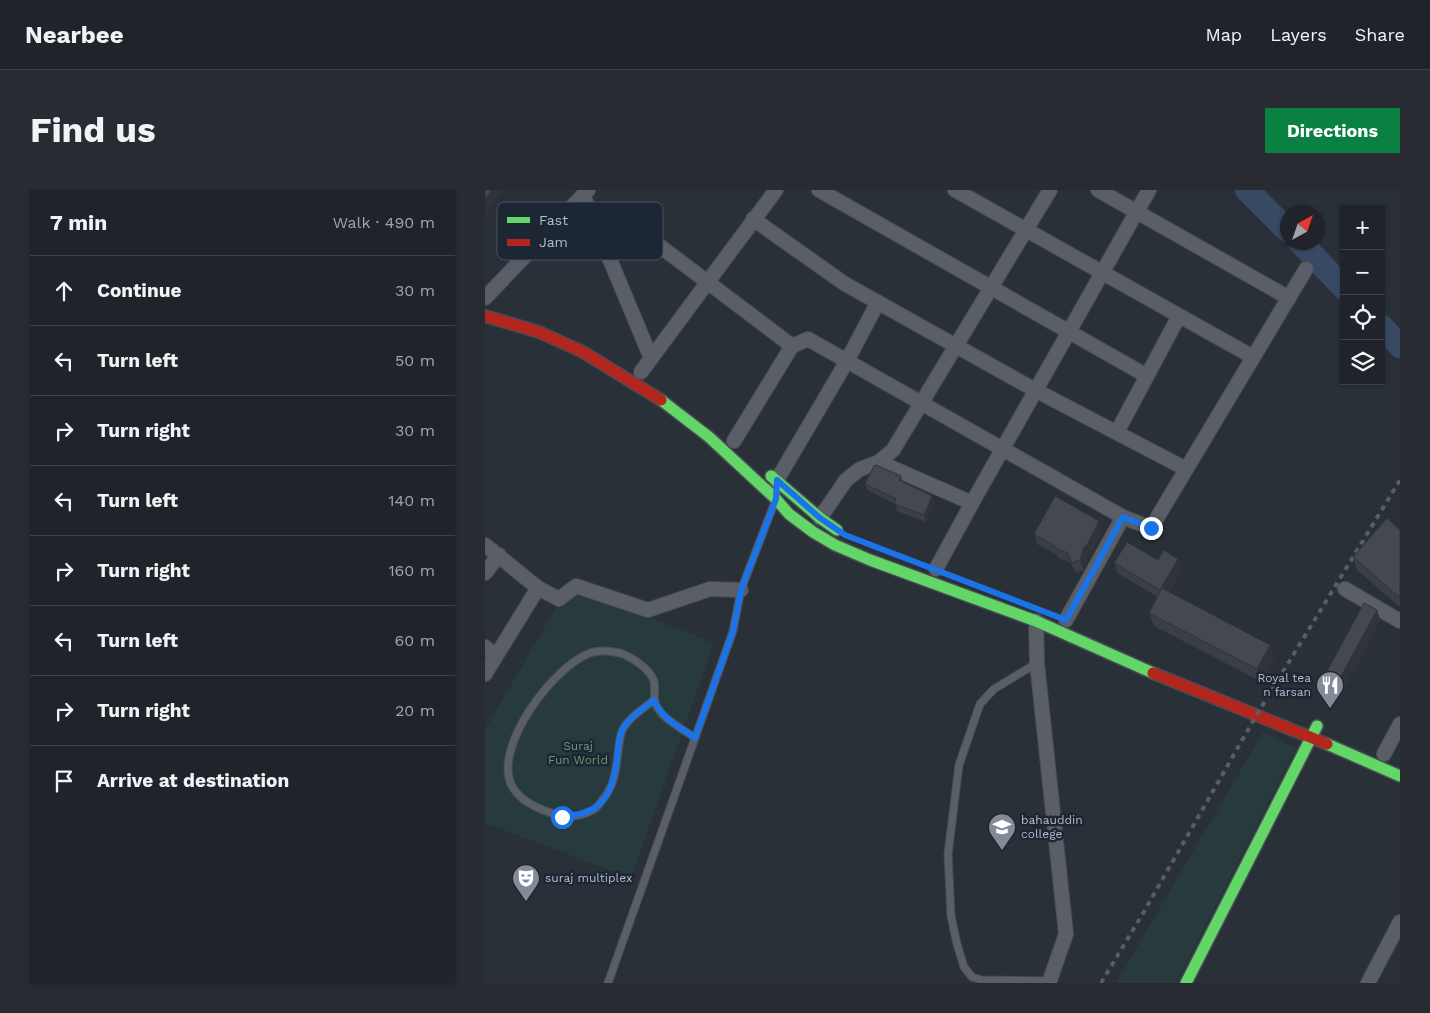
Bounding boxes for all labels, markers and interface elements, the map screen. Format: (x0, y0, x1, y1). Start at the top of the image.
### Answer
text: Nearbee (25, 21, 124, 49)
text: Map (1205, 24, 1242, 45)
text: Layers (1270, 24, 1327, 45)
text: Share (1355, 24, 1405, 45)
button: Directions (1265, 108, 1400, 153)
text: Find us (30, 109, 156, 151)
legend (497, 202, 663, 260)
north arrow (1280, 205, 1325, 250)
map controls (1340, 205, 1385, 385)
button: + (1340, 205, 1385, 250)
text: 7 min (50, 210, 107, 235)
text: Fast (539, 212, 568, 228)
text: Walk · 490 m (333, 213, 435, 232)
text: Jam (539, 234, 568, 250)
button: − (1340, 250, 1385, 295)
icon: ahead (50, 277, 78, 305)
text: Continue (97, 279, 181, 302)
text: 30 m (395, 281, 435, 300)
button: locate (1340, 295, 1385, 340)
button: layers (1340, 340, 1385, 385)
icon: left (50, 347, 78, 375)
text: Turn left (97, 349, 178, 372)
text: 50 m (395, 351, 435, 370)
icon: right (50, 417, 78, 445)
text: Turn right (97, 419, 190, 442)
text: 30 m (395, 421, 435, 440)
icon: left (50, 487, 78, 515)
text: Turn left (97, 489, 178, 512)
text: 140 m (388, 491, 435, 510)
route end (1140, 517, 1163, 540)
icon: right (50, 557, 78, 585)
text: Turn right (97, 559, 190, 582)
text: 160 m (388, 561, 435, 580)
icon: left (50, 627, 78, 655)
text: Turn left (97, 629, 178, 652)
text: 60 m (395, 631, 435, 650)
restaurant icon: Royal tea n farsan (1315, 670, 1345, 709)
place label: Royal tea n farsan (1258, 671, 1311, 699)
icon: right (50, 697, 78, 725)
text: Turn right (97, 699, 190, 722)
text: 20 m (395, 701, 435, 720)
park label: Suraj Fun World (548, 739, 608, 767)
icon: arrive (50, 767, 78, 795)
text: Arrive at destination (97, 769, 289, 792)
route start (551, 806, 574, 829)
school or university icon: bahauddin college (987, 812, 1017, 851)
place label: bahauddin college (1021, 813, 1083, 841)
theatre icon: suraj multiplex (511, 863, 541, 902)
place label: suraj multiplex (545, 871, 632, 885)

